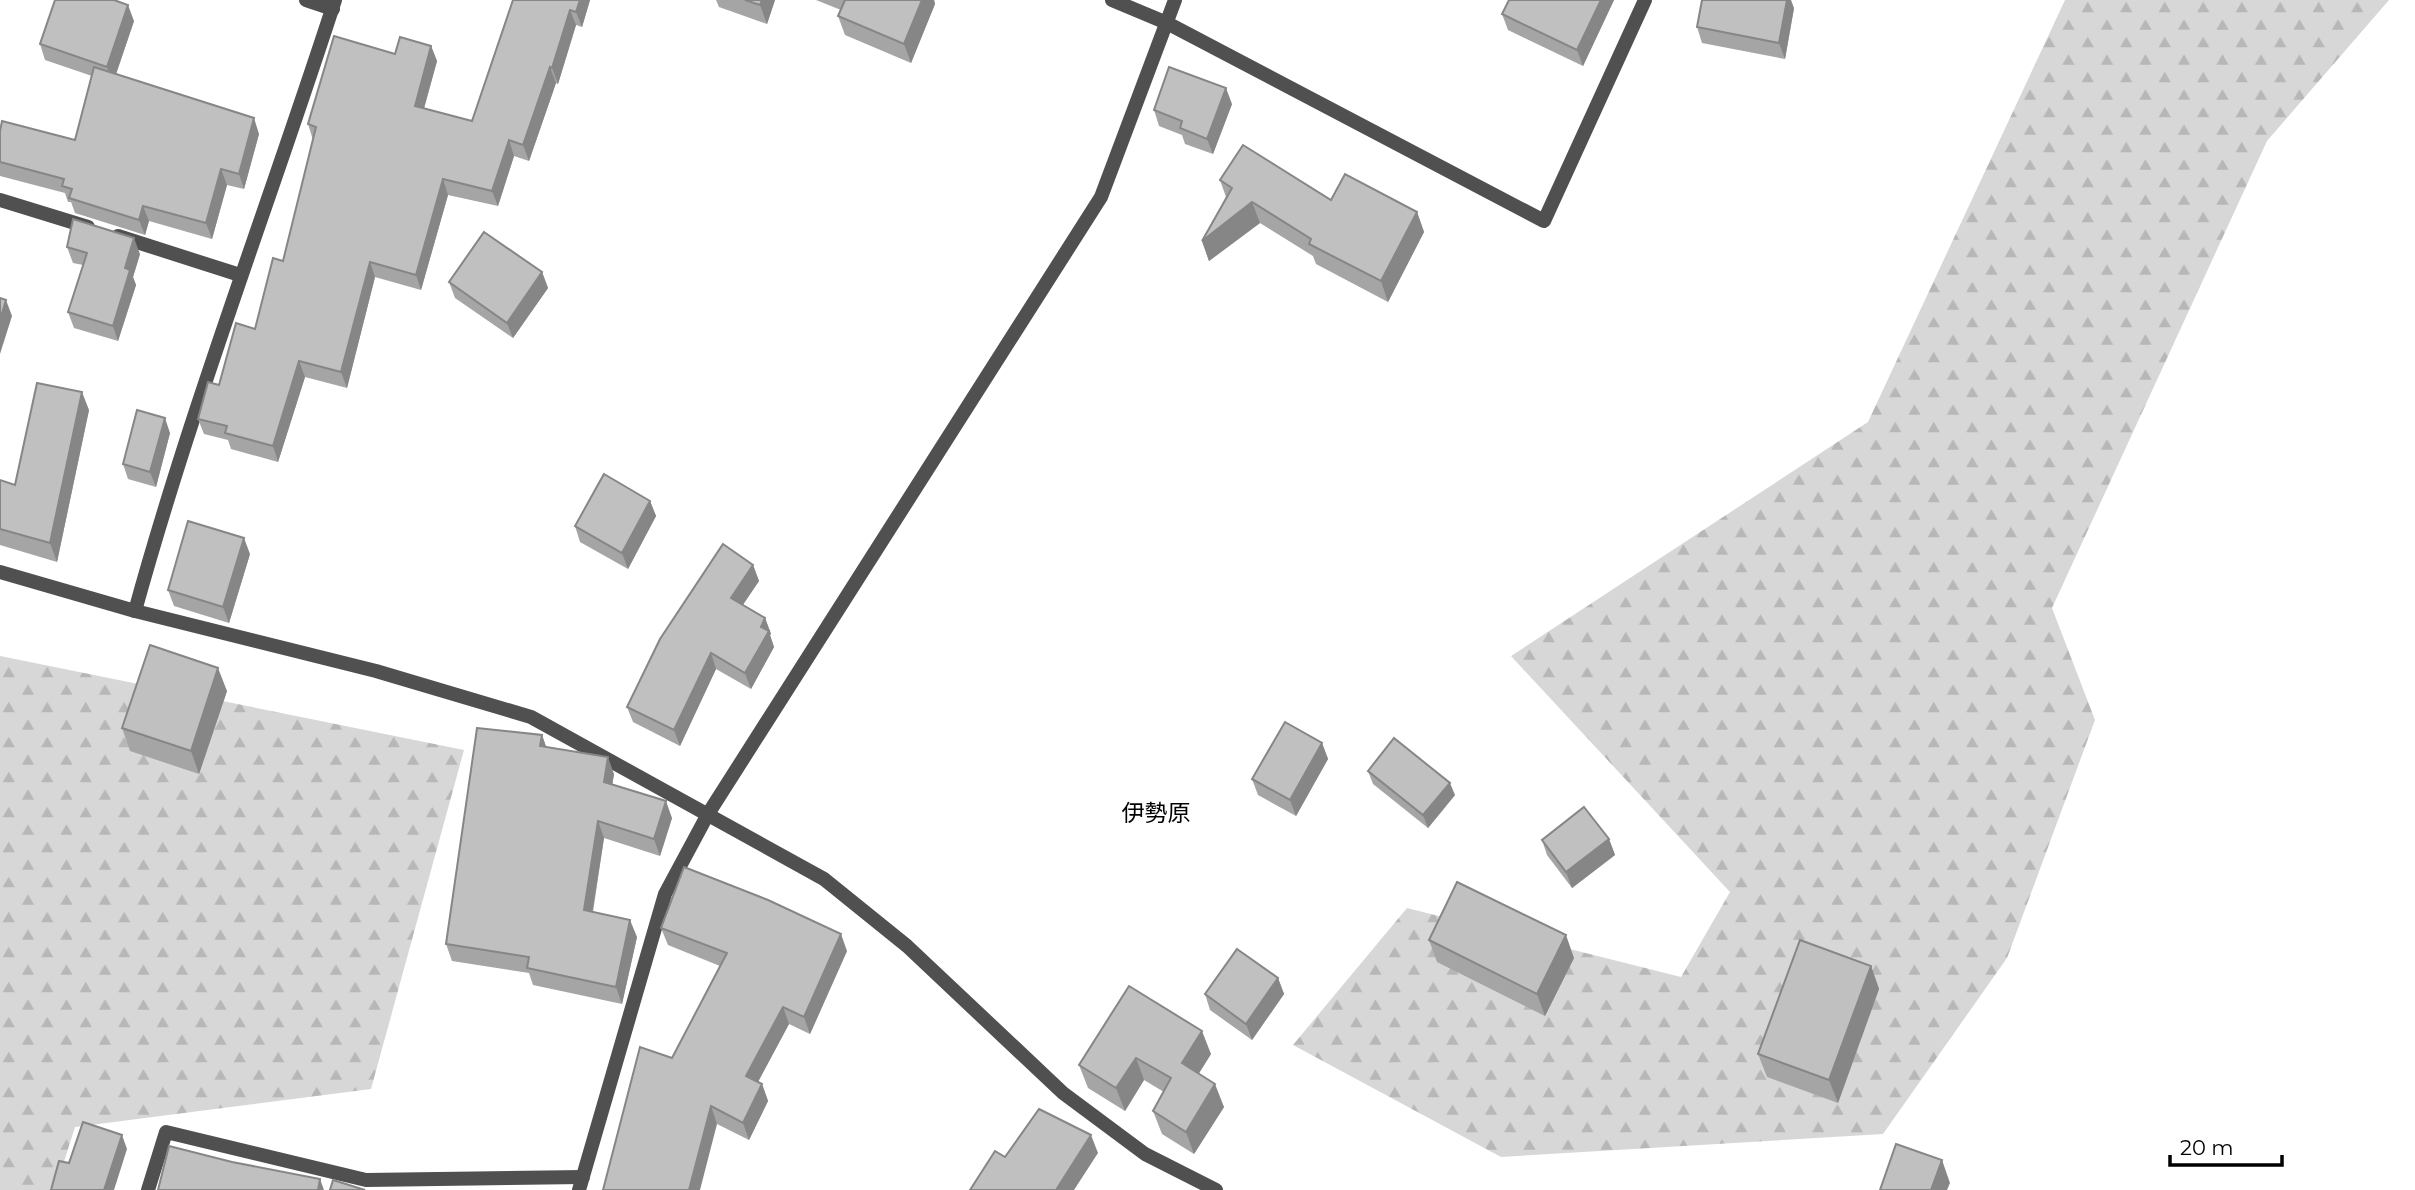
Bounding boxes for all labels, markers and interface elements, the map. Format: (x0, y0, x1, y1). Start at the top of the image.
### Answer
district label: 伊勢原 (1122, 799, 1191, 827)
scale bar (2170, 1124, 2282, 1168)
text: 20 m (2180, 1135, 2234, 1160)

